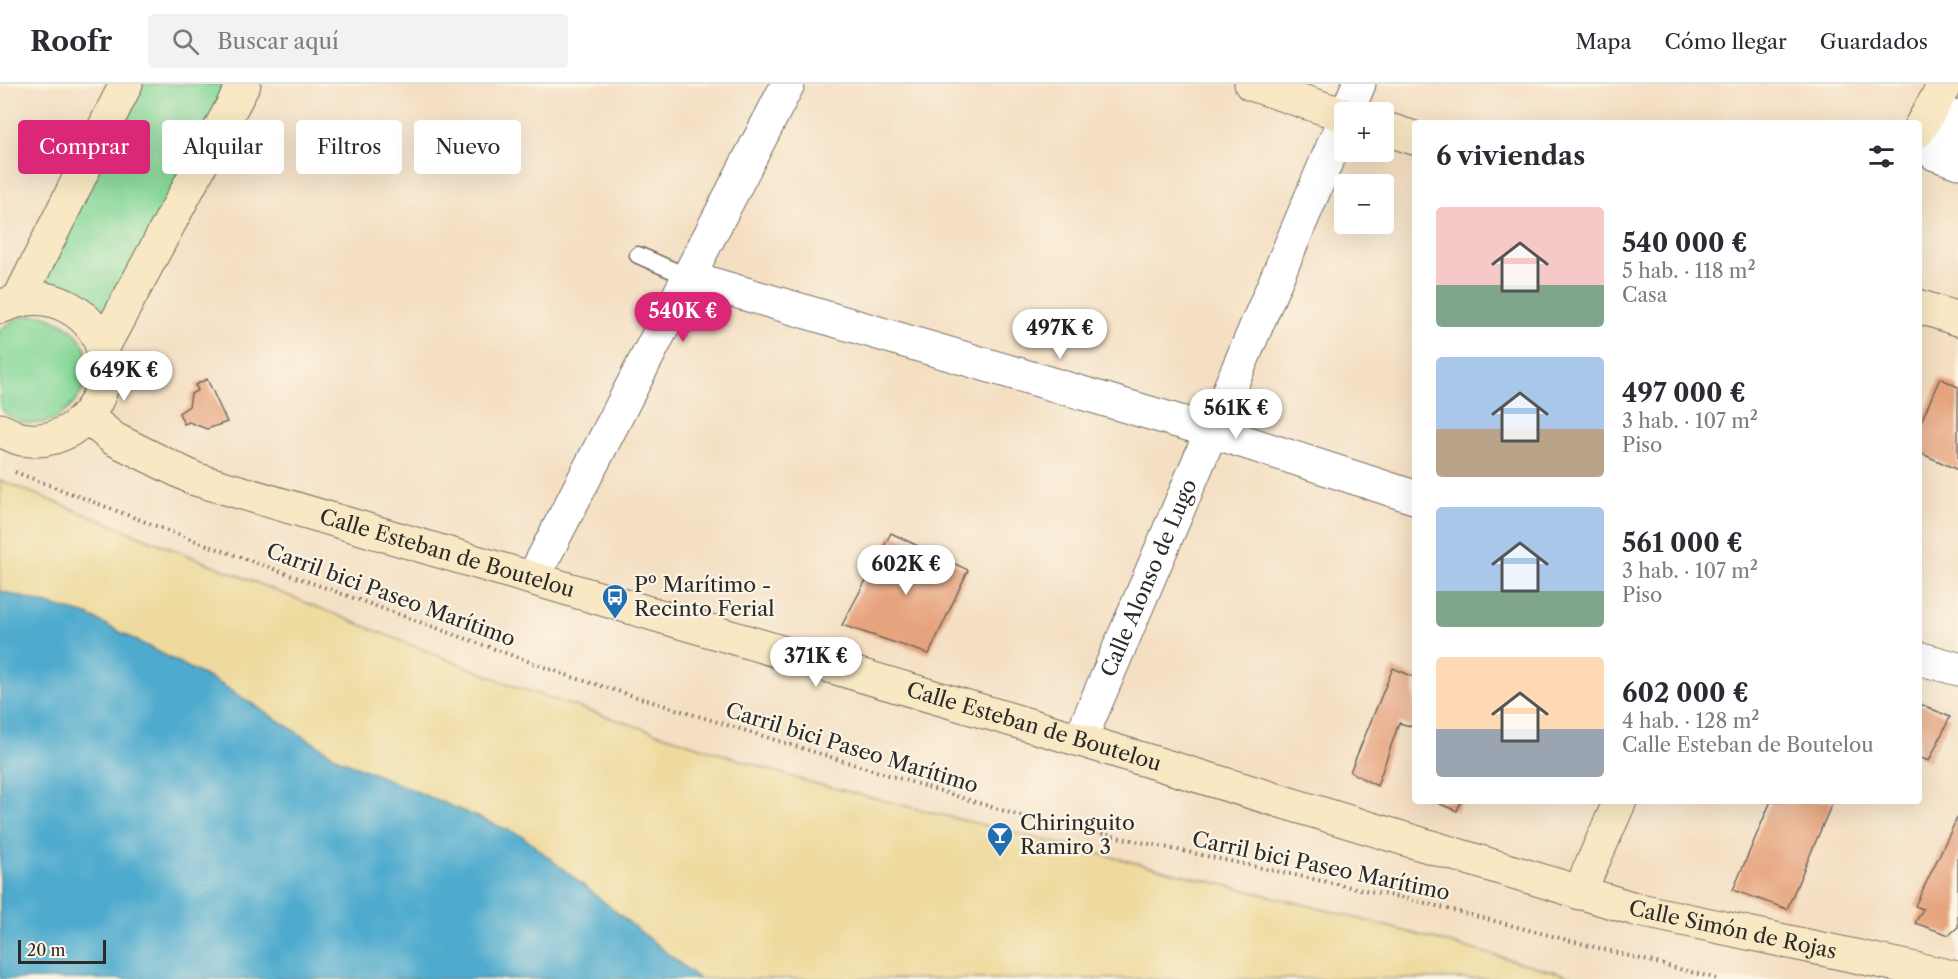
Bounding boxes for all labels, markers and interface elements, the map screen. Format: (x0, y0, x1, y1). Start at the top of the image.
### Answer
search box (148, 14, 568, 68)
text: Roofr (30, 24, 112, 58)
icon: search (169, 25, 202, 58)
text: Buscar aquí (217, 28, 339, 55)
text: Mapa (1575, 29, 1632, 54)
text: Cómo llegar (1665, 29, 1787, 54)
text: Guardados (1820, 29, 1928, 54)
map controls (1334, 102, 1394, 234)
button: + (1334, 102, 1394, 162)
chip: Comprar (18, 120, 150, 174)
chip: Alquilar (162, 120, 284, 174)
chip: Filtros (296, 120, 402, 174)
chip: Nuevo (414, 120, 521, 174)
text: 6 viviendas (1436, 140, 1585, 172)
icon: filters (1865, 140, 1898, 173)
button: − (1334, 174, 1394, 234)
text: 540 000 € (1622, 227, 1748, 259)
icon: home (1484, 231, 1556, 303)
text: 5 hab. · 118 m² (1622, 259, 1756, 283)
text: Casa (1622, 283, 1667, 307)
pin: 540K € (634, 292, 732, 343)
text: 540K € (649, 299, 717, 323)
pin: 497K € (1011, 309, 1109, 360)
text: 497K € (1026, 316, 1094, 340)
pin: 649K € (75, 351, 173, 402)
text: 649K € (90, 358, 158, 382)
text: 497 000 € (1622, 377, 1746, 409)
icon: home (1484, 381, 1556, 453)
pin: 561K € (1187, 389, 1285, 440)
text: 561K € (1203, 396, 1269, 420)
text: 3 hab. · 107 m² (1622, 409, 1758, 433)
text: Piso (1622, 433, 1662, 457)
street label: Calle Alonso de Lugo (1095, 475, 1202, 681)
street label: Calle Esteban de Boutelou (317, 503, 578, 602)
text: 561 000 € (1622, 527, 1743, 559)
icon: home (1484, 531, 1556, 603)
street label: Carril bici Paseo Marítimo (263, 538, 519, 651)
pin: 602K € (857, 545, 955, 596)
text: 602K € (871, 552, 941, 576)
text: 3 hab. · 107 m² (1622, 559, 1758, 583)
place label: Pº Marítimo - Recinto Ferial (634, 572, 775, 621)
bus stop icon: Pº Marítimo - Recinto Ferial (600, 582, 630, 620)
text: Piso (1622, 583, 1662, 607)
pin: 371K € (767, 637, 865, 688)
text: 371K € (784, 644, 848, 668)
street label: Calle Esteban de Boutelou (904, 677, 1165, 776)
text: 602 000 € (1622, 677, 1749, 709)
icon: home (1484, 681, 1556, 753)
street label: Carril bici Paseo Marítimo (723, 697, 982, 798)
text: 4 hab. · 128 m² (1622, 709, 1759, 733)
text: Calle Esteban de Boutelou (1622, 733, 1874, 757)
place label: Chiringuito Ramiro 3 (1020, 810, 1135, 859)
bar icon: Chiringuito Ramiro 3 (985, 820, 1015, 858)
street label: Carril bici Paseo Marítimo (1190, 826, 1452, 905)
street label: Calle Simón de Rojas (1627, 895, 1839, 964)
scale bar (18, 937, 106, 964)
text: 20 m (27, 940, 66, 960)

